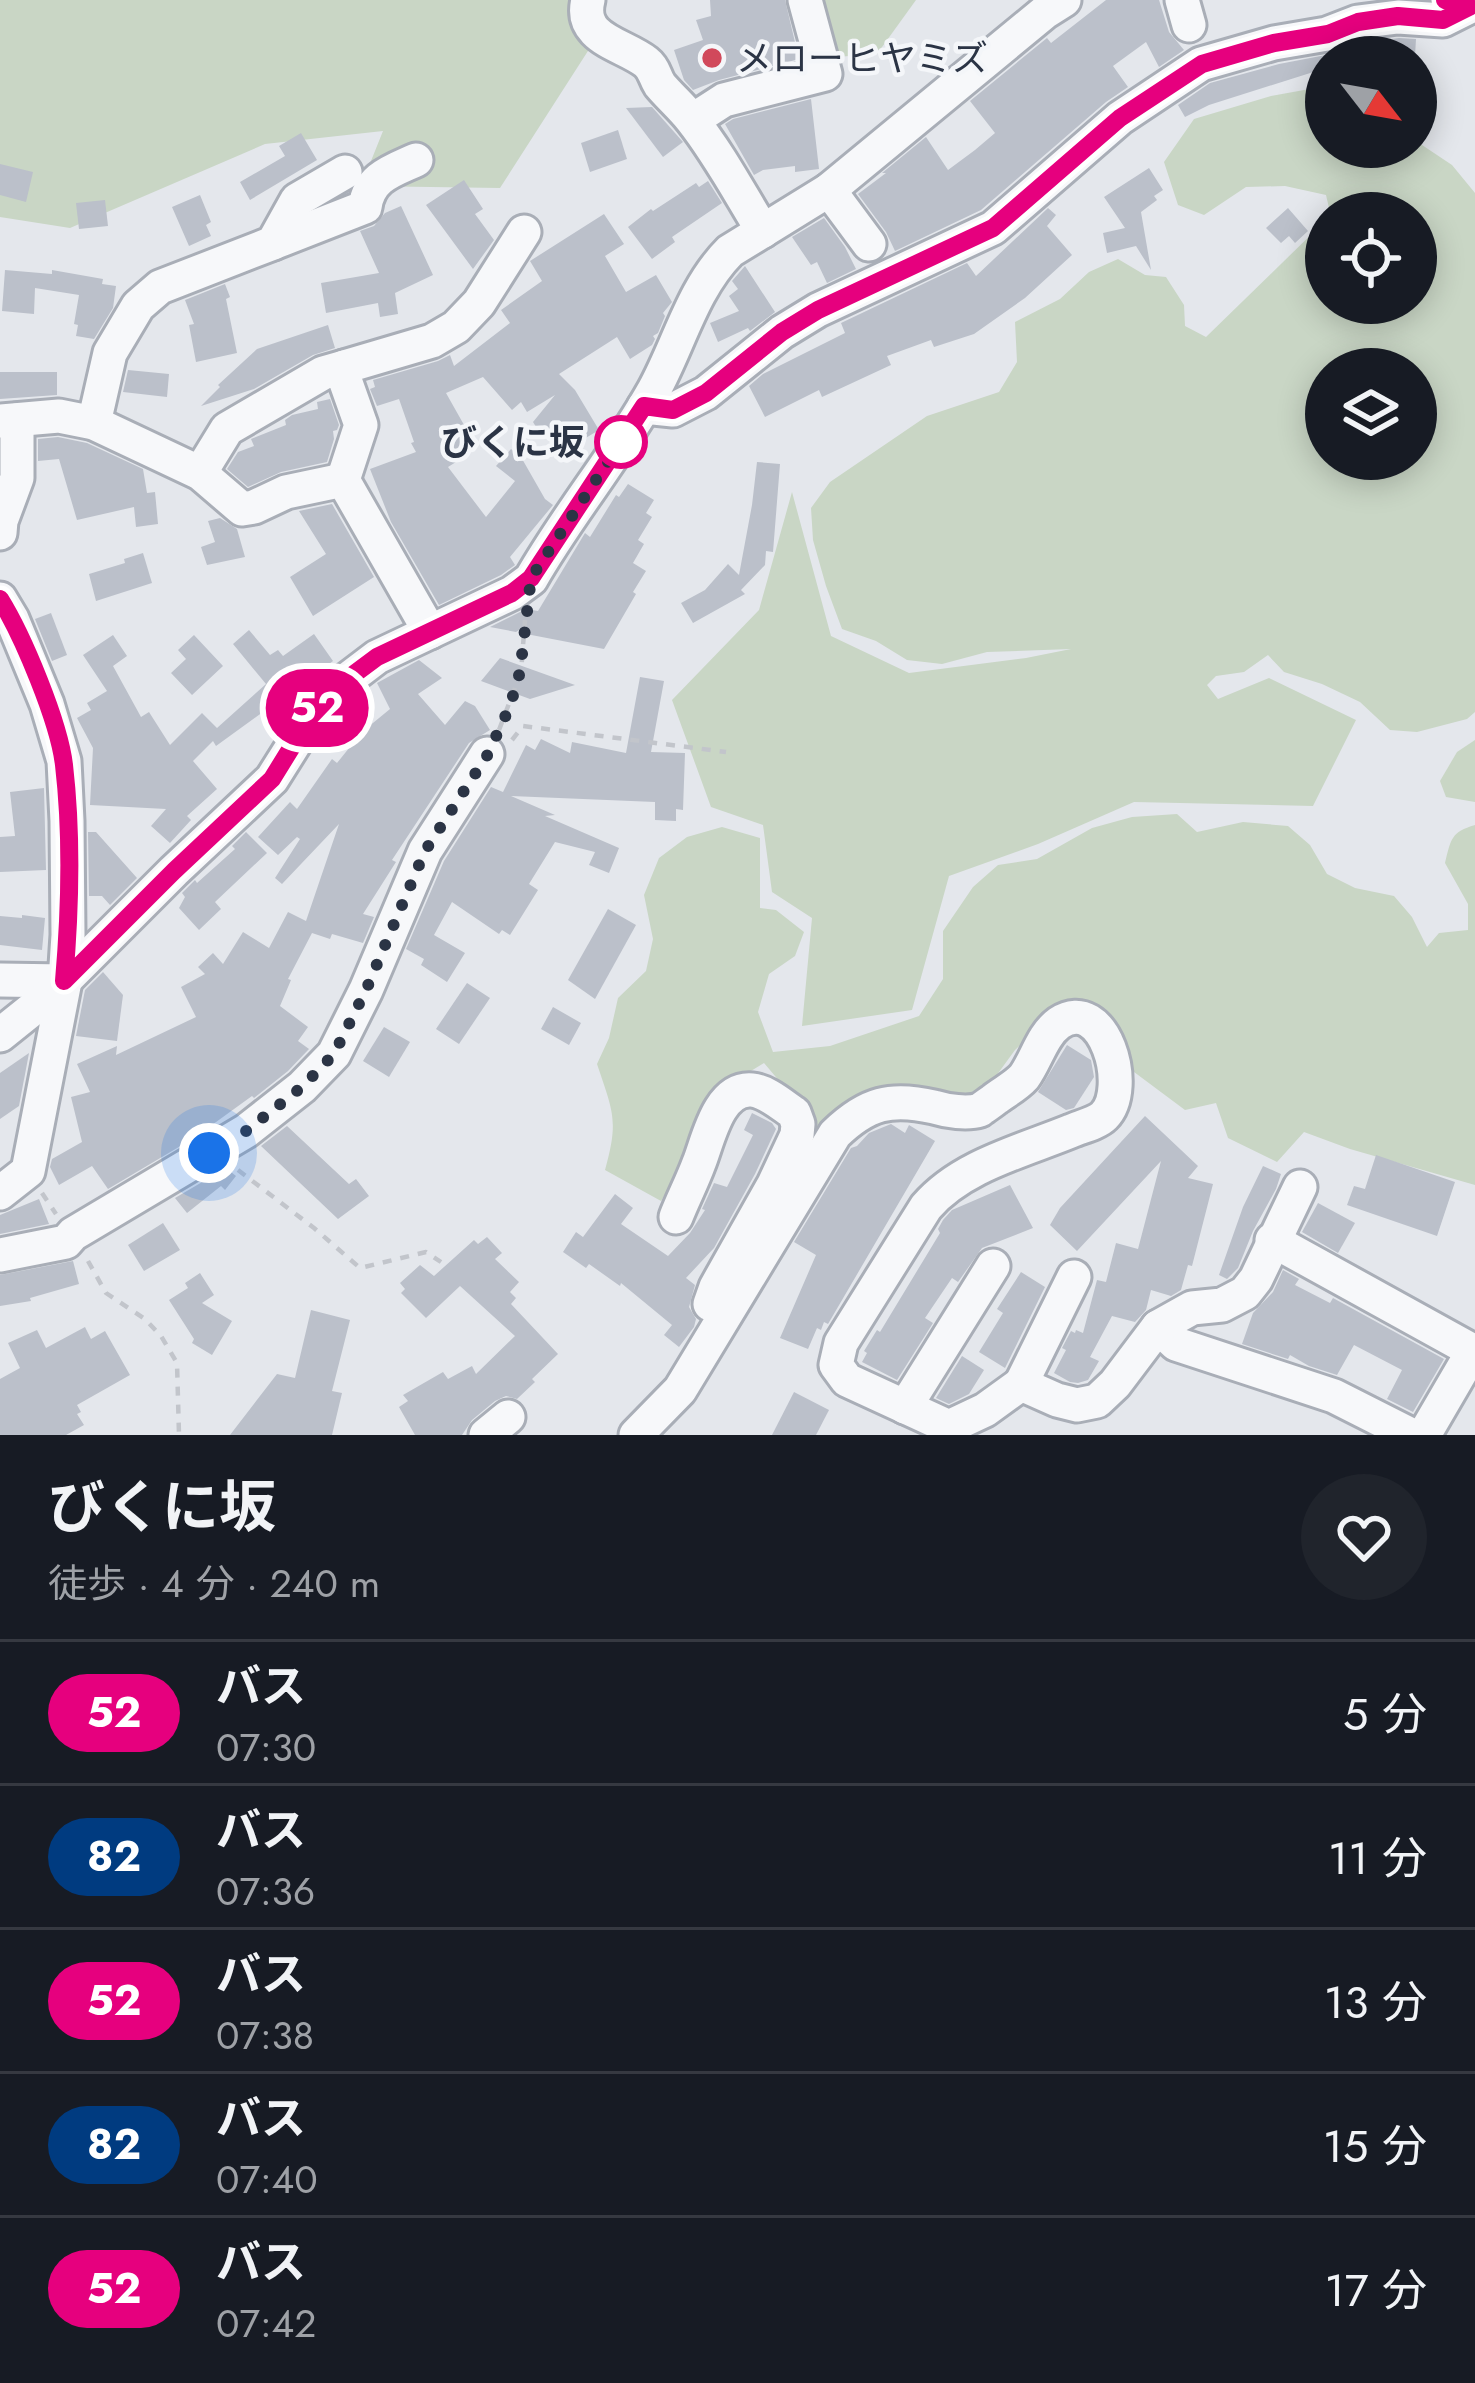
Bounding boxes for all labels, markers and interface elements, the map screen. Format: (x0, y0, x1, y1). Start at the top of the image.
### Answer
place label: メローヒヤミズ (736, 32, 988, 84)
north arrow (1305, 36, 1437, 168)
map controls (1305, 36, 1437, 480)
marker: メローヒヤミズ (699, 45, 725, 71)
button: locate (1305, 192, 1437, 324)
button: layers (1305, 348, 1437, 480)
place label: びくに坂 (441, 416, 585, 468)
marker: びくに坂 (596, 417, 646, 467)
line badge: 52 (263, 669, 371, 747)
text: 52 (290, 677, 344, 738)
your location (179, 1123, 239, 1183)
text: びくに坂 (48, 1466, 276, 1548)
button: heart (1301, 1474, 1427, 1600)
text: 徒歩 · 4 分 · 240 m (48, 1555, 380, 1612)
text: バス (216, 1654, 306, 1719)
text: 52 (87, 1682, 141, 1743)
text: 5 分 (1343, 1682, 1427, 1747)
text: 07:30 (216, 1719, 316, 1776)
text: バス (216, 1798, 306, 1863)
text: 82 (87, 1826, 141, 1887)
text: 11 分 (1328, 1826, 1427, 1891)
text: 07:36 (216, 1863, 315, 1920)
text: バス (216, 1942, 306, 2007)
text: 52 (87, 1970, 141, 2031)
text: 13 分 (1324, 1970, 1427, 2035)
text: 07:38 (216, 2007, 314, 2064)
text: バス (216, 2086, 306, 2151)
text: 82 (87, 2114, 141, 2175)
text: 15 分 (1323, 2114, 1427, 2179)
text: 07:40 (216, 2151, 318, 2208)
text: バス (216, 2230, 306, 2295)
text: 52 (87, 2258, 141, 2319)
text: 17 分 (1325, 2258, 1427, 2323)
text: 07:42 (216, 2295, 317, 2352)

